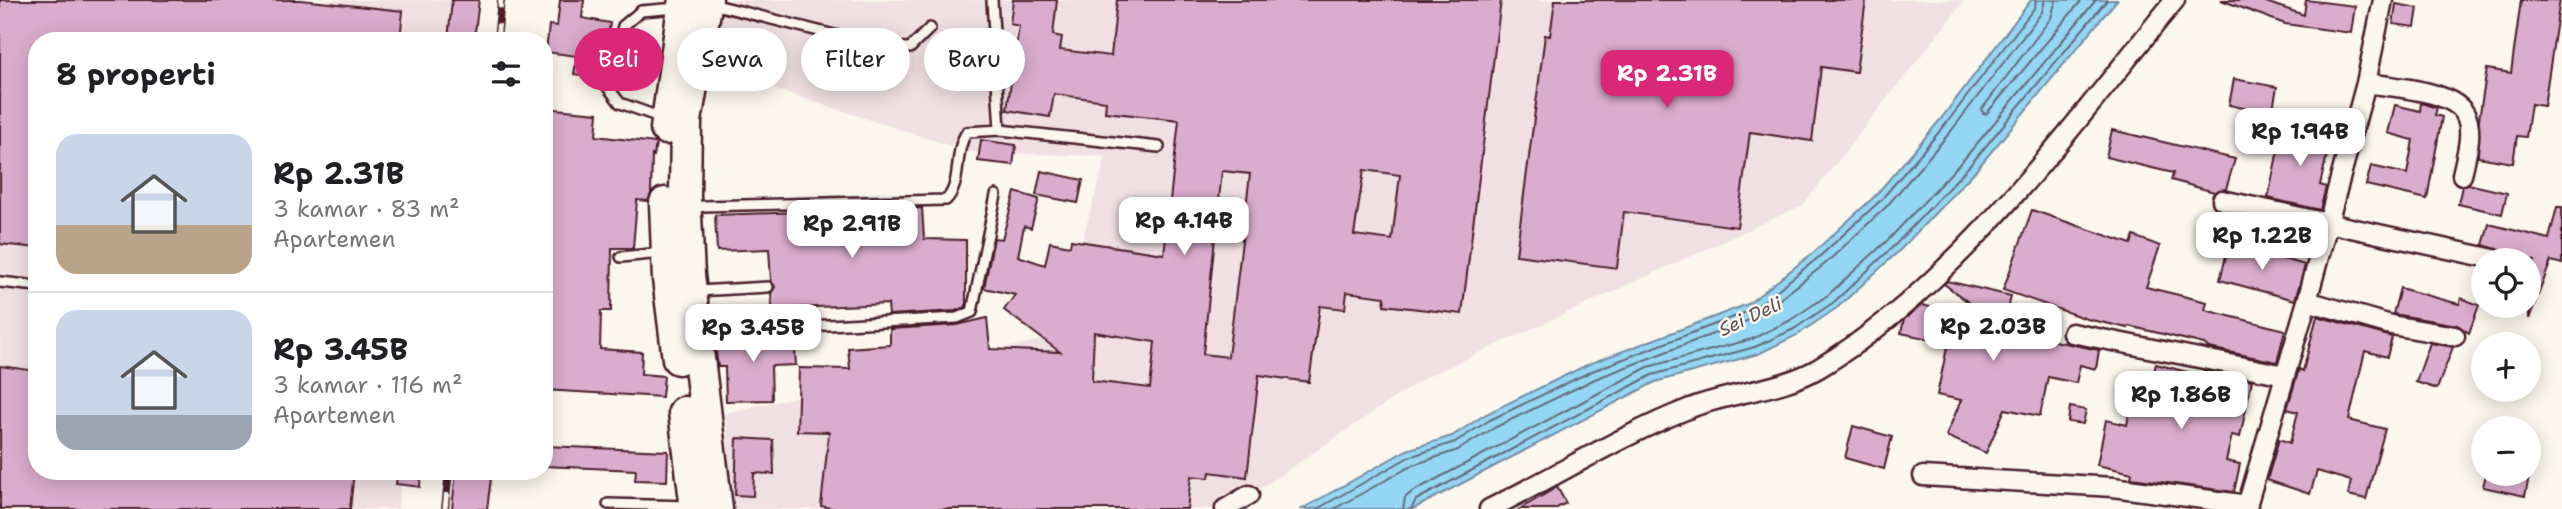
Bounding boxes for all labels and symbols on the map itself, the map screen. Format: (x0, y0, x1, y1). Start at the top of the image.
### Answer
pin: Rp 2.31B (1595, 50, 1739, 110)
pin: Rp 1.94B (2228, 108, 2372, 168)
pin: Rp 4.14B (1112, 198, 1256, 257)
pin: Rp 2.91B (780, 201, 924, 260)
pin: Rp 1.22B (2190, 212, 2334, 272)
water label: Sei Deli (1714, 291, 1787, 342)
pin: Rp 3.45B (681, 304, 825, 364)
pin: Rp 2.03B (1921, 304, 2065, 363)
pin: Rp 1.86B (2109, 372, 2253, 431)

